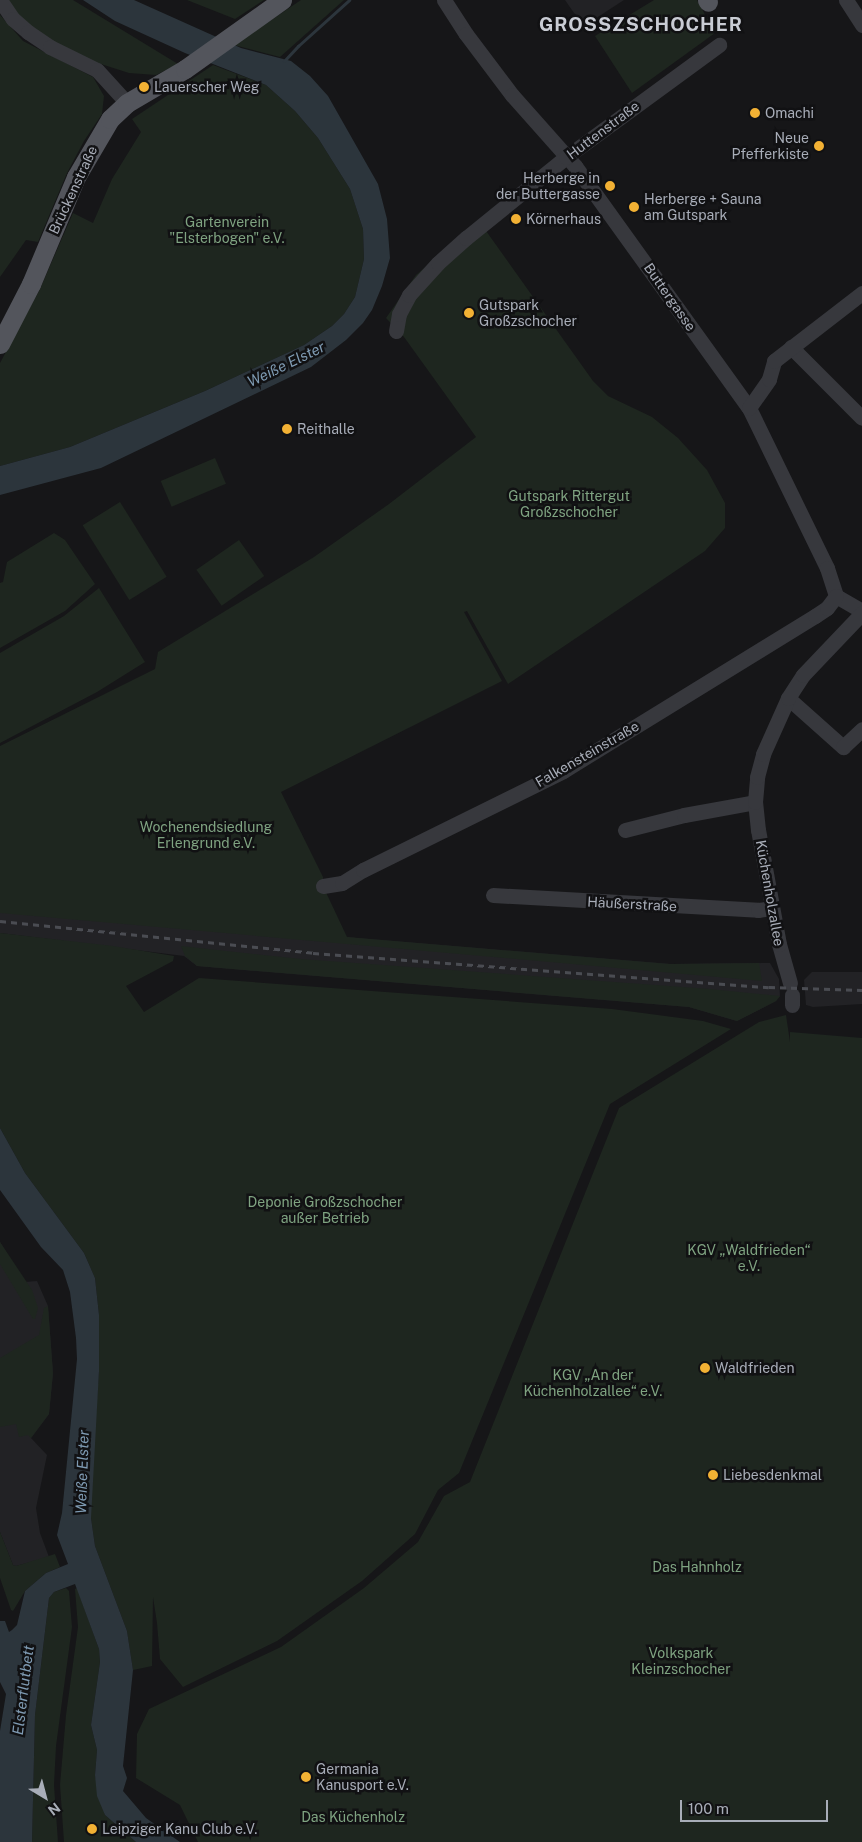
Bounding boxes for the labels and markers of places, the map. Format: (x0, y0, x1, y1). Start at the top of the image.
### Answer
place label: Lauerscher Weg (154, 79, 260, 95)
marker: Lauerscher Weg (138, 81, 150, 93)
place label: Omachi (765, 105, 814, 121)
marker: Omachi (749, 107, 761, 119)
place label: Neue Pfefferkiste (731, 130, 809, 162)
marker: Neue Pfefferkiste (813, 140, 825, 152)
place label: Herberge in der Buttergasse (496, 170, 600, 202)
marker: Herberge in der Buttergasse (604, 180, 616, 192)
place label: Herberge + Sauna am Gutspark (644, 191, 762, 223)
marker: Herberge + Sauna am Gutspark (628, 201, 640, 213)
place label: Körnerhaus (526, 211, 601, 227)
marker: Körnerhaus (510, 213, 522, 225)
place label: Gutspark Großzschocher (479, 297, 577, 330)
marker: Gutspark Großzschocher (463, 307, 475, 319)
place label: Reithalle (297, 421, 355, 437)
marker: Reithalle (281, 423, 293, 435)
place label: Waldfrieden (715, 1360, 794, 1376)
marker: Waldfrieden (699, 1362, 711, 1374)
place label: Liebesdenkmal (723, 1467, 822, 1483)
marker: Liebesdenkmal (707, 1469, 719, 1481)
place label: Germania Kanusport e.V. (316, 1761, 409, 1794)
marker: Germania Kanusport e.V. (300, 1771, 312, 1783)
place label: Leipziger Kanu Club e.V. (102, 1821, 258, 1837)
marker: Leipziger Kanu Club e.V. (86, 1823, 98, 1835)

